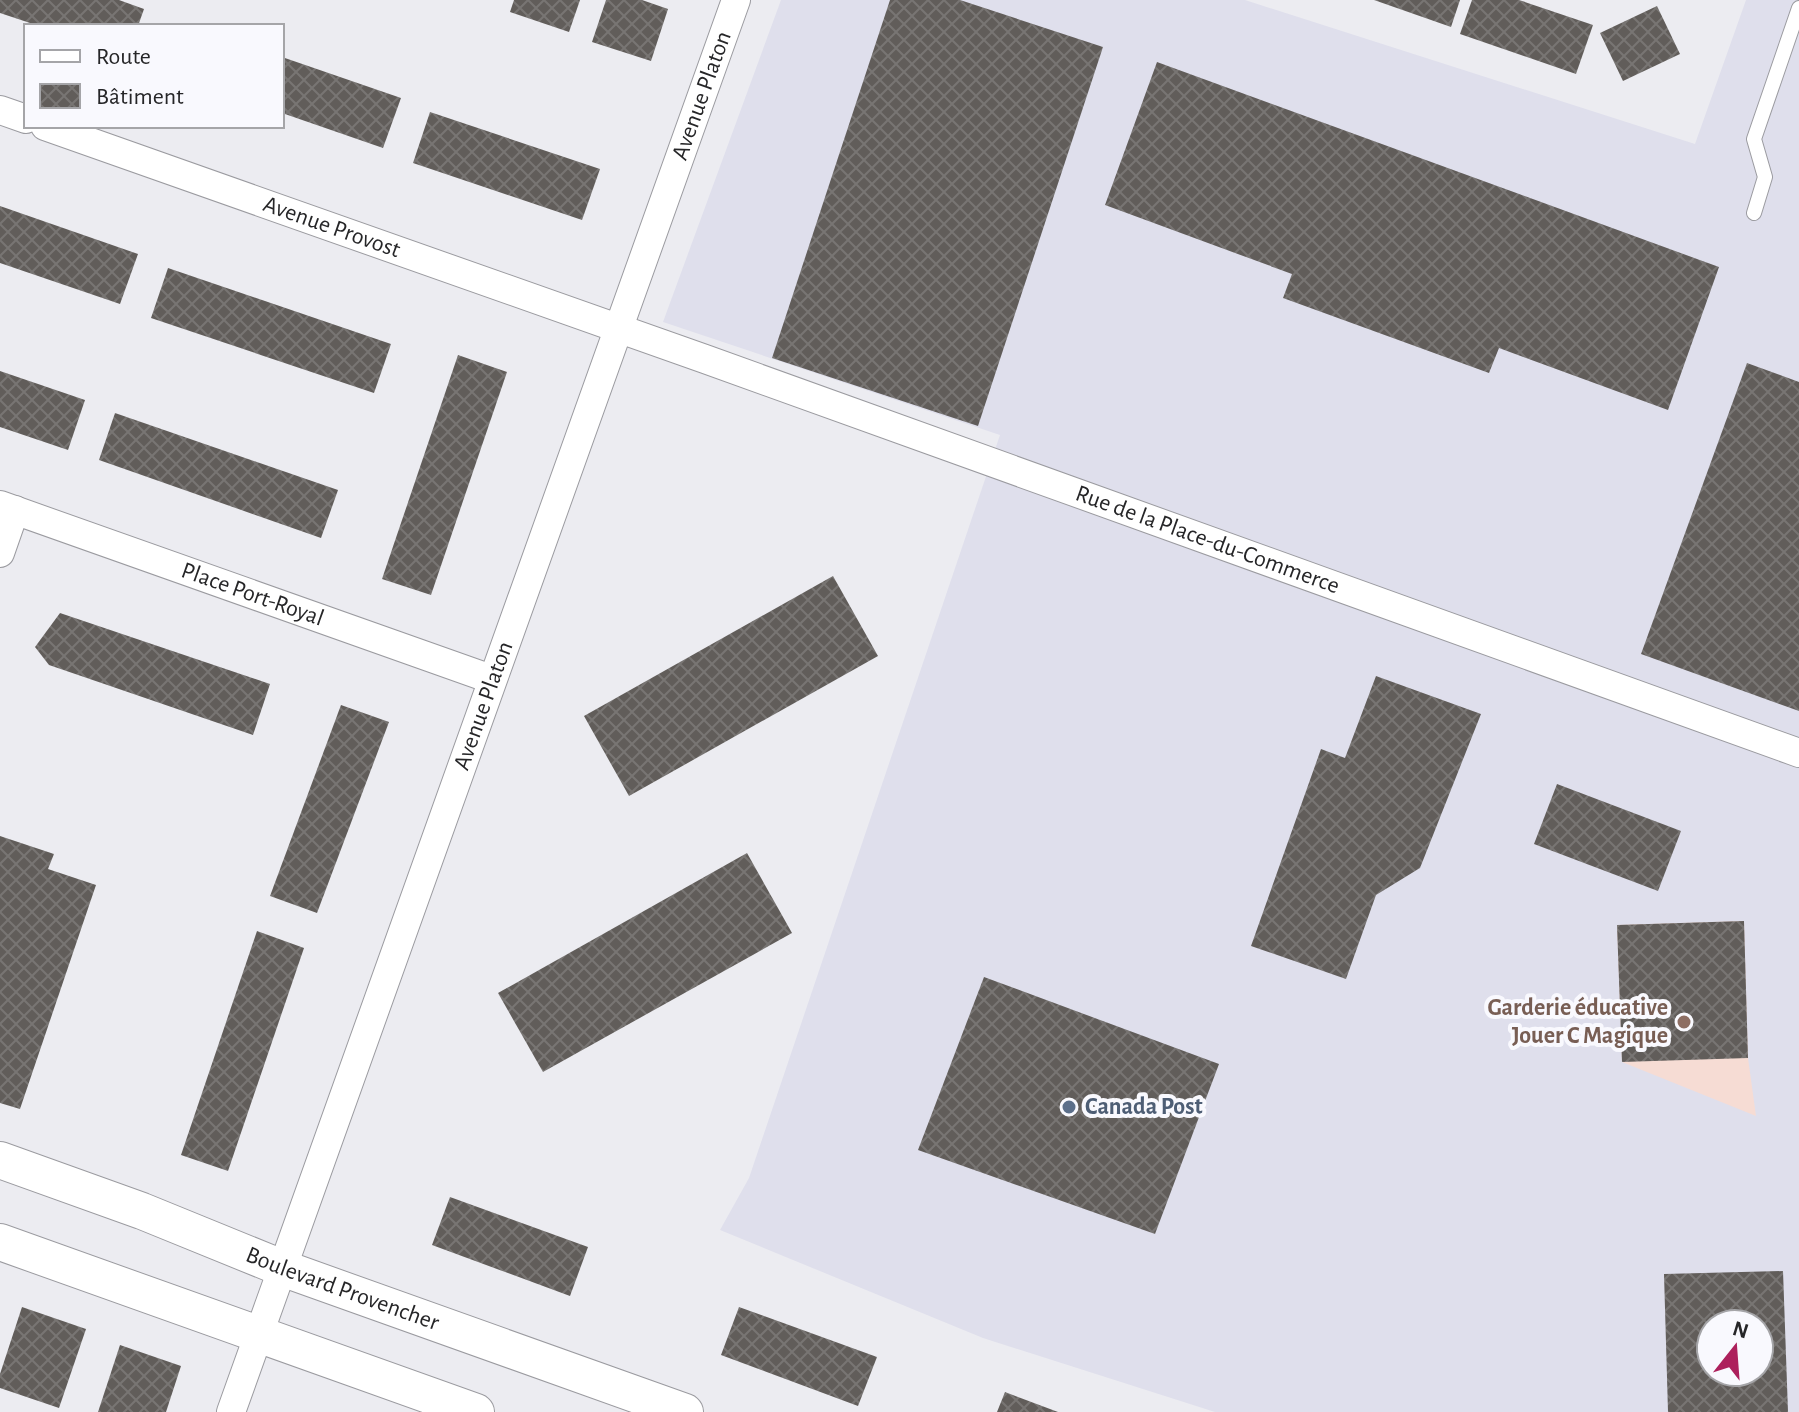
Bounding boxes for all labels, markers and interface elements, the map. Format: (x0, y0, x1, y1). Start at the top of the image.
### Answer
legend (24, 24, 284, 128)
street label: Avenue Platon (668, 28, 736, 163)
text: Route (96, 45, 151, 69)
text: Bâtiment (96, 85, 184, 109)
street label: Avenue Provost (260, 192, 404, 263)
street label: Rue de la Place-du-Commerce (1072, 481, 1343, 598)
street label: Place Port-Royal (178, 558, 327, 631)
street label: Avenue Platon (450, 638, 518, 773)
place label: Garderie éducative Jouer C Magique (1487, 996, 1668, 1048)
marker: Garderie éducative Jouer C Magique (1675, 1013, 1693, 1031)
place label: Canada Post (1085, 1095, 1203, 1119)
marker: Canada Post (1060, 1098, 1078, 1116)
street label: Boulevard Provencher (242, 1243, 442, 1335)
north arrow (1695, 1308, 1775, 1388)
text: N (1730, 1317, 1751, 1343)

